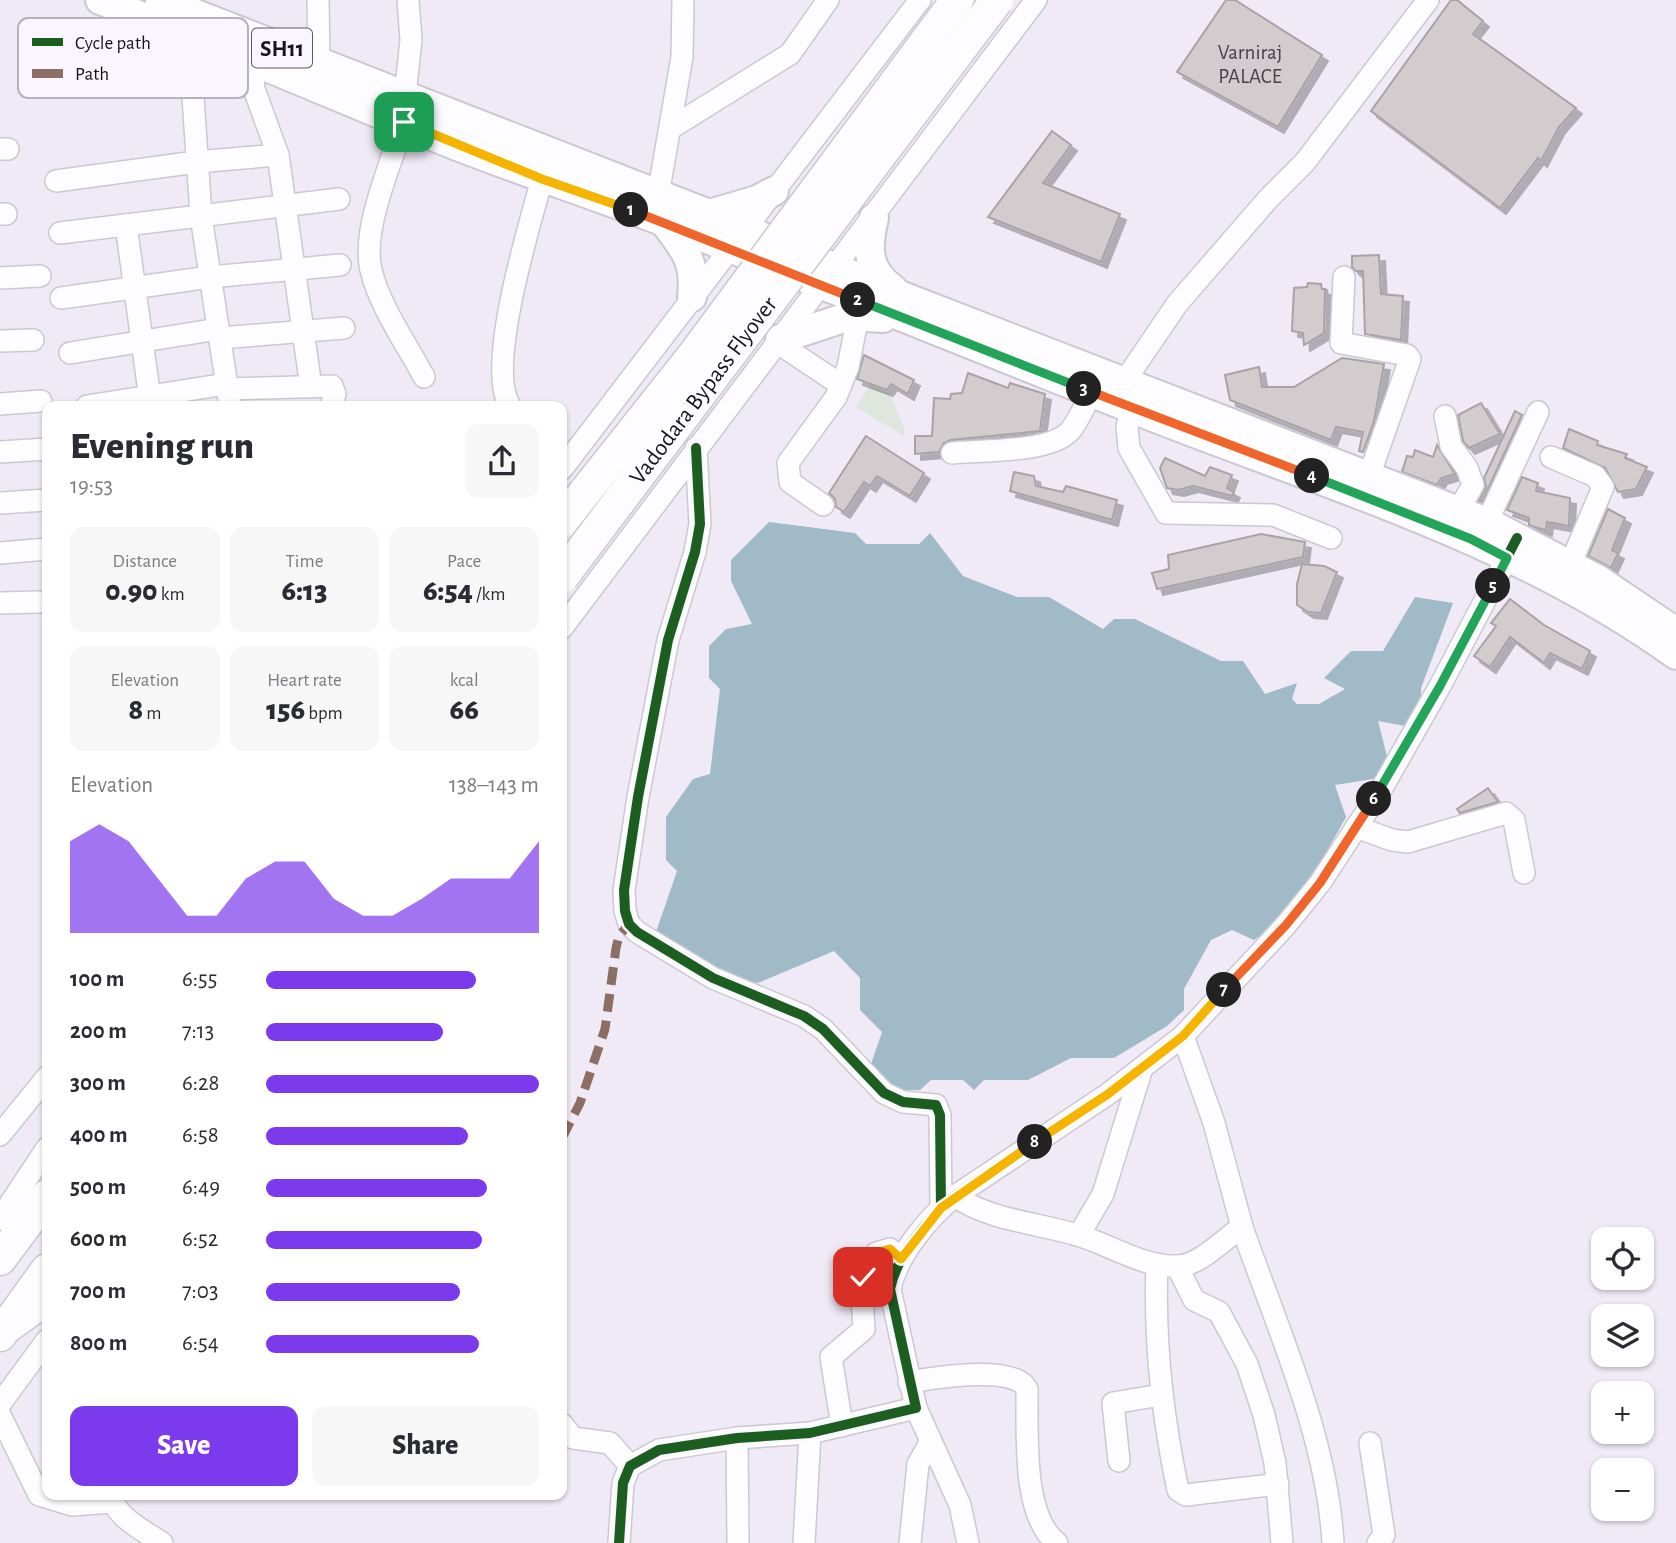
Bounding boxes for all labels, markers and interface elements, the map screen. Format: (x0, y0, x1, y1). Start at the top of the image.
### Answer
legend (18, 18, 248, 98)
road number: SH11 (252, 28, 312, 68)
text: Cycle path (75, 34, 151, 53)
house number: Varniraj PALACE (1218, 42, 1282, 87)
text: Path (75, 65, 109, 84)
pin (374, 92, 434, 152)
icon: arrive (385, 103, 423, 141)
pin: 1 (614, 192, 648, 228)
text: 1 (627, 200, 634, 219)
pin: 2 (840, 282, 876, 318)
text: 2 (853, 290, 862, 309)
street label: Vadodara Bypass Flyover (625, 292, 782, 489)
pin: 3 (1066, 372, 1102, 406)
text: 3 (1079, 379, 1088, 398)
button: share (465, 424, 539, 498)
text: Evening run (70, 428, 254, 466)
pin: 4 (1294, 458, 1330, 494)
text: 4 (1307, 466, 1316, 485)
text: 19:53 (70, 475, 113, 498)
text: Distance (113, 552, 177, 571)
text: Time (286, 552, 323, 571)
text: Pace (447, 552, 481, 571)
pin: 5 (1476, 568, 1510, 604)
text: 0.90 (105, 576, 158, 606)
text: 6:13 (282, 576, 327, 606)
text: 6:54 (423, 576, 473, 606)
text: 5 (1488, 576, 1497, 595)
text: km (158, 585, 185, 604)
text: /km (473, 585, 505, 604)
text: Elevation (110, 671, 179, 690)
text: Heart rate (267, 671, 342, 690)
text: kcal (450, 671, 479, 690)
text: 8 (128, 695, 143, 725)
text: 156 (266, 695, 305, 725)
text: 66 (449, 695, 479, 725)
text: m (143, 704, 162, 723)
text: bpm (305, 704, 343, 723)
text: Elevation (70, 774, 153, 797)
text: 138–143 m (449, 774, 539, 797)
pin: 6 (1356, 782, 1392, 816)
text: 6 (1369, 789, 1378, 808)
text: 100 m (70, 968, 124, 991)
text: 6:55 (182, 968, 217, 991)
pin: 7 (1206, 972, 1242, 1007)
text: 7 (1219, 980, 1228, 999)
text: 200 m (70, 1020, 127, 1043)
text: 7:13 (182, 1020, 214, 1043)
text: 300 m (70, 1072, 126, 1095)
text: 6:28 (182, 1072, 219, 1095)
text: 400 m (70, 1124, 128, 1147)
text: 6:58 (182, 1124, 219, 1147)
pin: 8 (1018, 1124, 1052, 1160)
text: 8 (1030, 1132, 1039, 1151)
text: 500 m (70, 1176, 126, 1199)
text: 6:49 (182, 1176, 220, 1199)
map controls (1591, 1227, 1654, 1521)
button: locate (1591, 1227, 1654, 1290)
text: 600 m (70, 1228, 127, 1251)
text: 6:52 (182, 1228, 218, 1251)
pin (833, 1247, 893, 1307)
icon: check (844, 1258, 882, 1296)
text: 700 m (70, 1280, 126, 1303)
text: 7:03 (182, 1280, 218, 1303)
button: layers (1591, 1304, 1654, 1367)
text: 800 m (70, 1332, 127, 1355)
text: 6:54 (182, 1332, 219, 1355)
button: + (1591, 1381, 1654, 1444)
button: Save (70, 1406, 298, 1486)
button: Share (312, 1406, 539, 1486)
button: − (1591, 1458, 1654, 1521)

